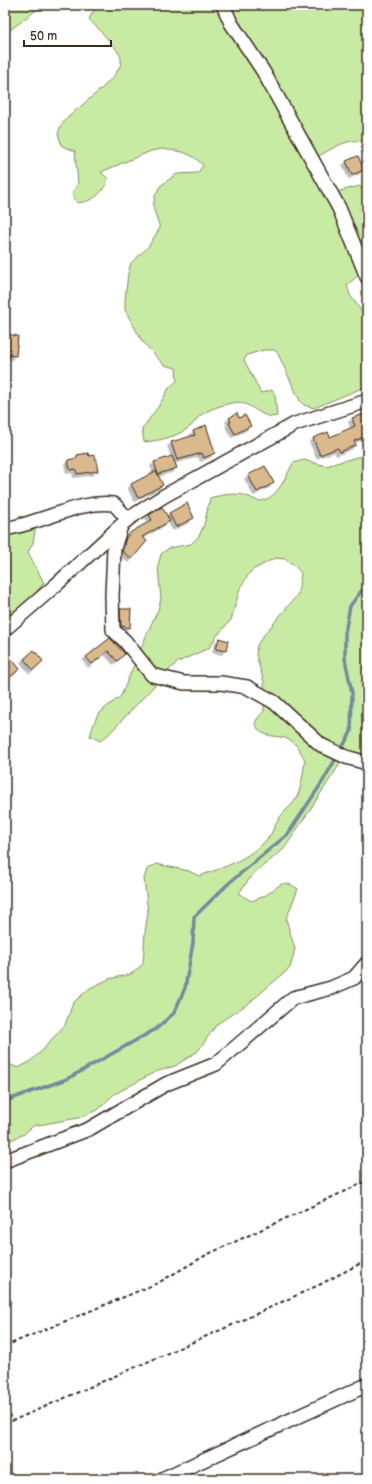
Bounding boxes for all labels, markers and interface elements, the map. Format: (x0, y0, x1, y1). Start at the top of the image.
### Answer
scale bar (24, 22, 111, 48)
text: 50 m (30, 29, 57, 44)

